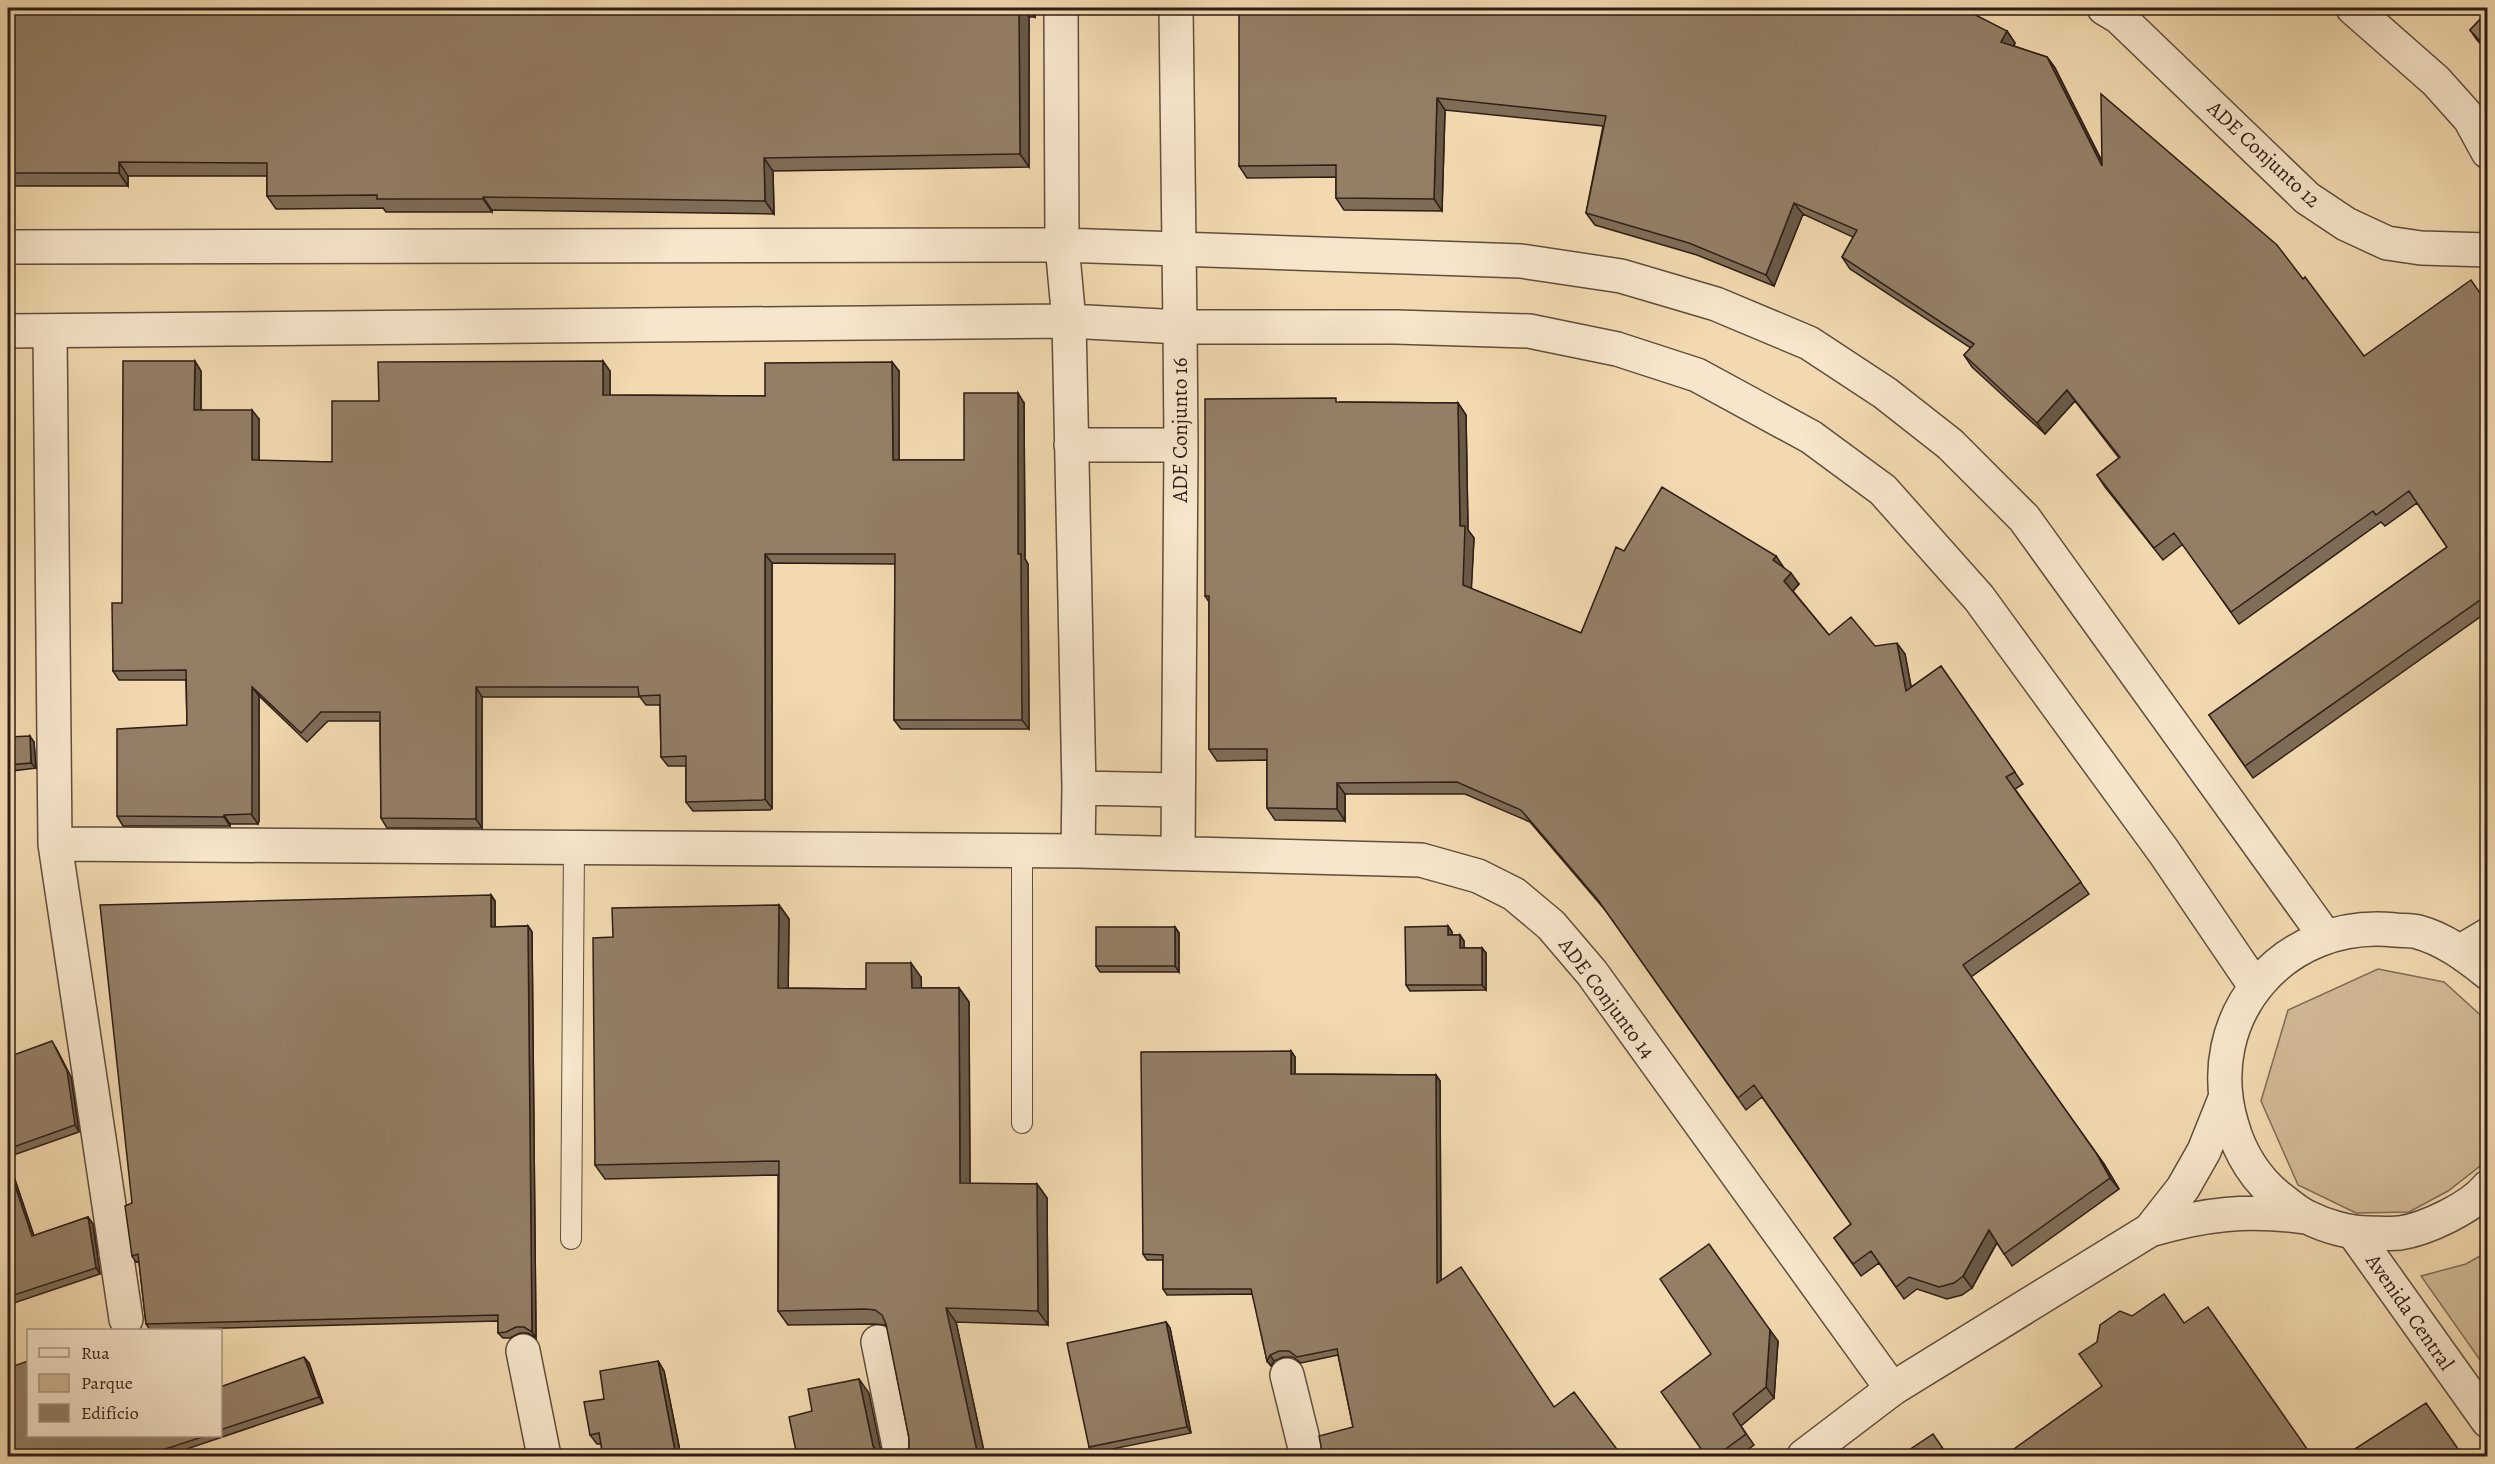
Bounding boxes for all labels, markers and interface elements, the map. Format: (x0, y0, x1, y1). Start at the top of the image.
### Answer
street label: ADE Conjunto 12 (2201, 94, 2327, 214)
street label: ADE Conjunto 16 (1166, 357, 1194, 503)
street label: ADE Conjunto 14 (1552, 931, 1662, 1064)
street label: Avenida Central (2359, 1247, 2461, 1376)
legend (27, 1329, 222, 1437)
text: Rua (81, 1341, 110, 1365)
text: Parque (81, 1371, 133, 1395)
text: Edifício (81, 1401, 139, 1425)

